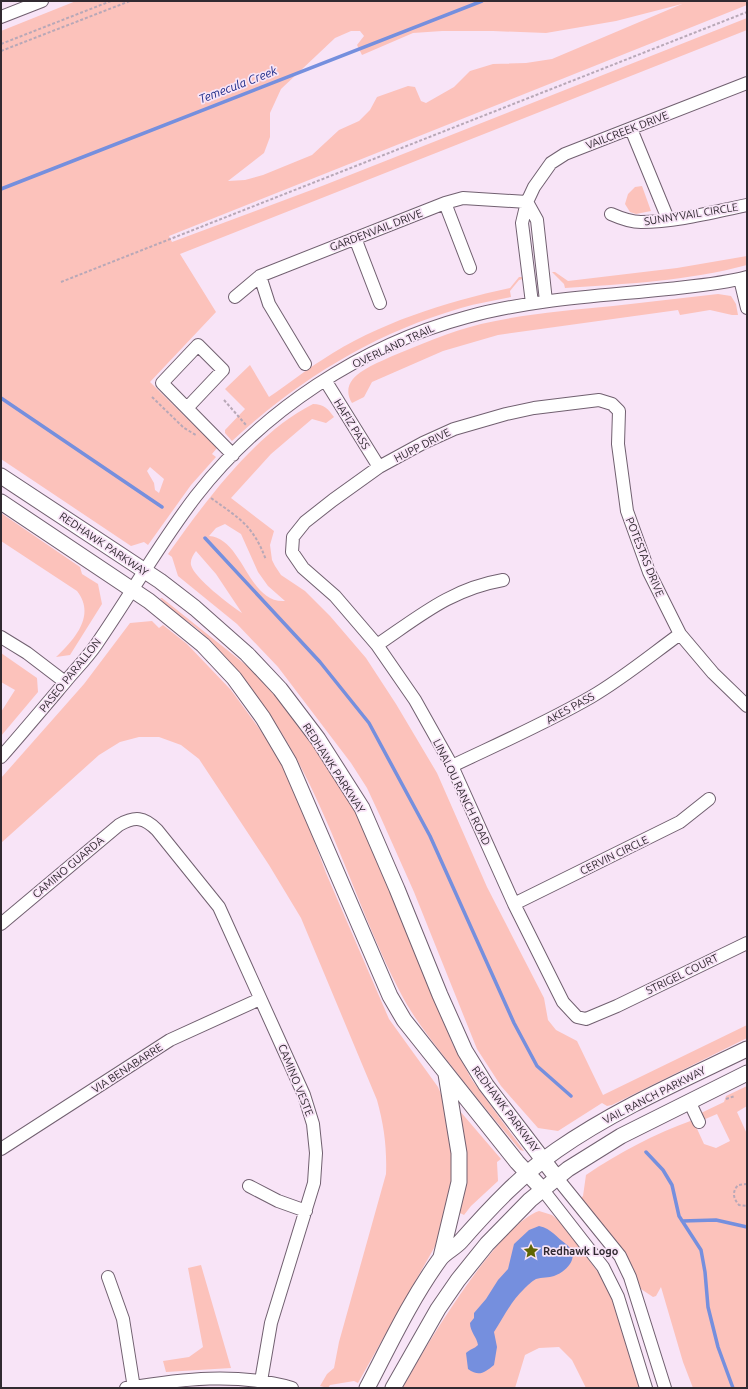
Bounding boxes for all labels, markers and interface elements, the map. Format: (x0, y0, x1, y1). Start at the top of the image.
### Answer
water label: Temecula Creek (197, 63, 280, 105)
street label: VAILCREEK DRIVE (584, 109, 670, 151)
street label: SUNNYVAIL CIRCLE (643, 201, 739, 227)
street label: GARDENVAIL DRIVE (328, 207, 424, 253)
street label: OVERLAND TRAIL (350, 322, 436, 370)
street label: HAFIZ PASS (332, 397, 372, 452)
street label: HUPP DRIVE (392, 426, 452, 464)
street label: REDHAWK PARKWAY (57, 510, 151, 579)
street label: POTESTAS DRIVE (624, 515, 666, 599)
street label: PASEO PARALLON (37, 636, 103, 714)
street label: AKES PASS (544, 690, 596, 726)
street label: REDHAWK PARKWAY (300, 721, 368, 816)
street label: LINALOU RANCH ROAD (431, 737, 493, 847)
street label: CAMINO GUARDA (30, 833, 107, 900)
street label: CERVIN CIRCLE (578, 833, 650, 877)
street label: STRIGEL COURT (644, 951, 720, 997)
street label: VIA BENABARRE (89, 1041, 165, 1095)
street label: CAMINO VESTE (276, 1042, 316, 1118)
street label: REDHAWK PARKWAY (470, 1064, 543, 1155)
street label: VAIL RANCH PARKWAY (601, 1064, 708, 1126)
place icon: Redhawk Logo (522, 1242, 540, 1260)
place label: Redhawk Logo (543, 1245, 619, 1257)

